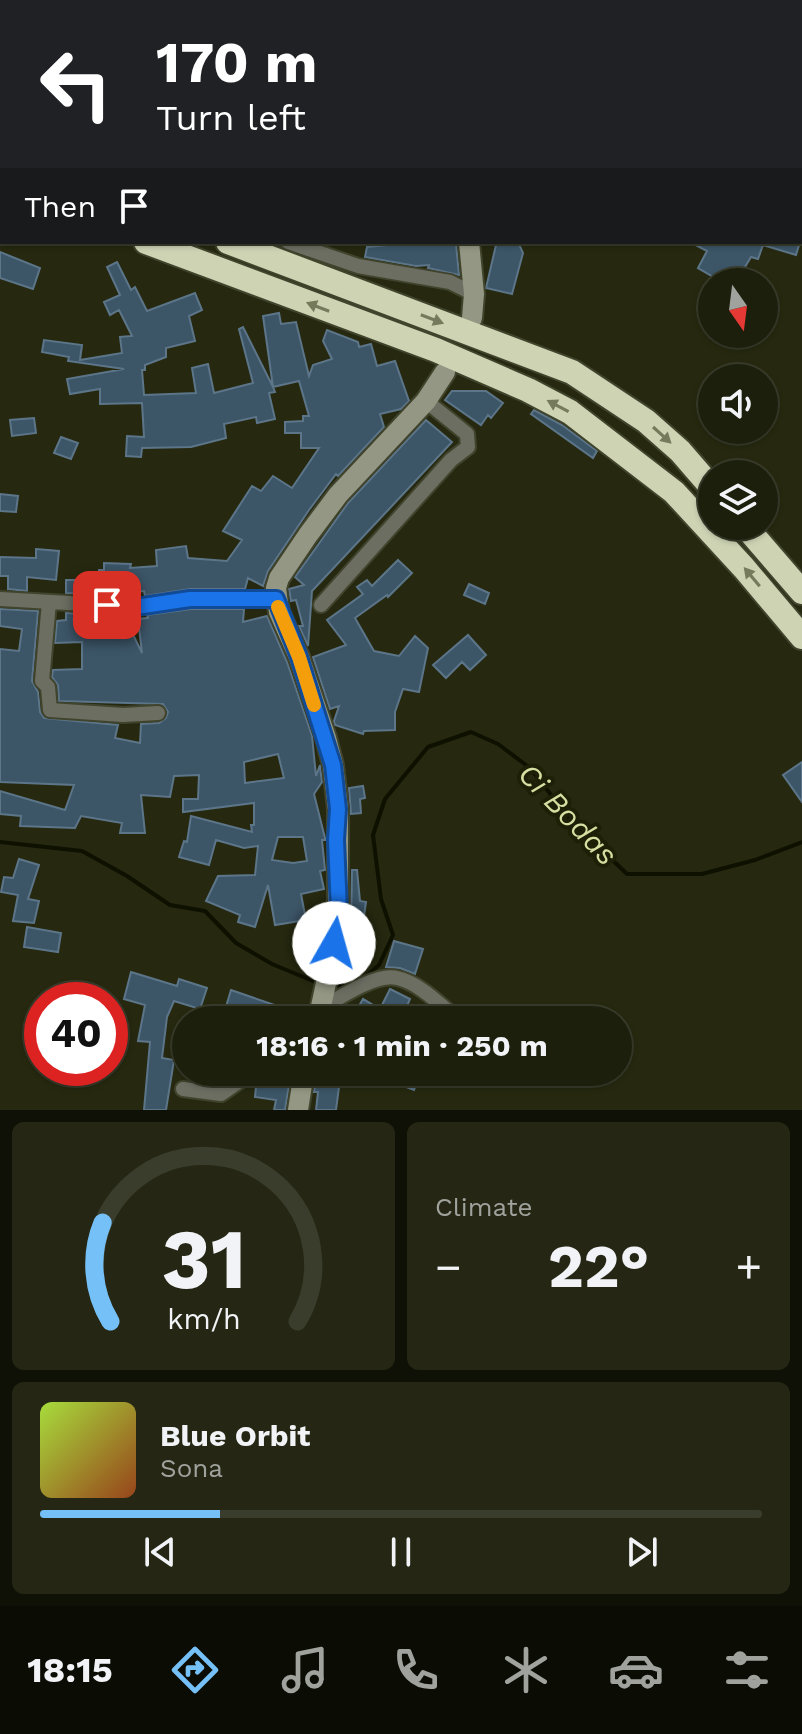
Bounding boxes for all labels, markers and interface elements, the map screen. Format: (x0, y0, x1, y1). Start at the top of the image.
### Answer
text: 170 m (156, 30, 318, 96)
icon: left (24, 32, 128, 136)
text: Turn left (156, 97, 306, 139)
icon: arrive (112, 184, 156, 228)
text: Then (24, 189, 96, 224)
north arrow (698, 268, 778, 348)
map controls (698, 268, 778, 540)
one-way arrow (306, 300, 330, 312)
one-way arrow (420, 313, 444, 326)
button: sound (698, 364, 778, 444)
one-way arrow (546, 399, 569, 412)
one-way arrow (651, 426, 671, 443)
button: layers (698, 460, 778, 540)
one-way arrow (744, 567, 761, 587)
pin (73, 571, 141, 639)
icon: arrive (85, 583, 129, 627)
water label: Ci Bodas (511, 756, 625, 872)
position arrow (292, 901, 376, 985)
speed limit sign: 40 (24, 982, 128, 1086)
text: 18:16 · 1 min · 250 m (256, 1028, 548, 1063)
text: Climate (435, 1192, 533, 1222)
text: 31 (161, 1211, 246, 1308)
text: 22° (548, 1231, 649, 1302)
text: − (435, 1241, 462, 1293)
text: + (735, 1241, 762, 1293)
text: km/h (167, 1302, 240, 1336)
text: Blue Orbit (160, 1418, 310, 1453)
text: Sona (160, 1453, 223, 1483)
icon: previous (138, 1530, 182, 1574)
icon: pause (379, 1530, 423, 1574)
icon: next (620, 1530, 664, 1574)
icon: directions (167, 1642, 223, 1698)
icon: music (277, 1642, 333, 1698)
icon: phone (388, 1642, 444, 1698)
icon: climate (498, 1642, 554, 1698)
icon: car (608, 1642, 664, 1698)
icon: filters (719, 1642, 775, 1698)
text: 18:15 (27, 1649, 113, 1691)

